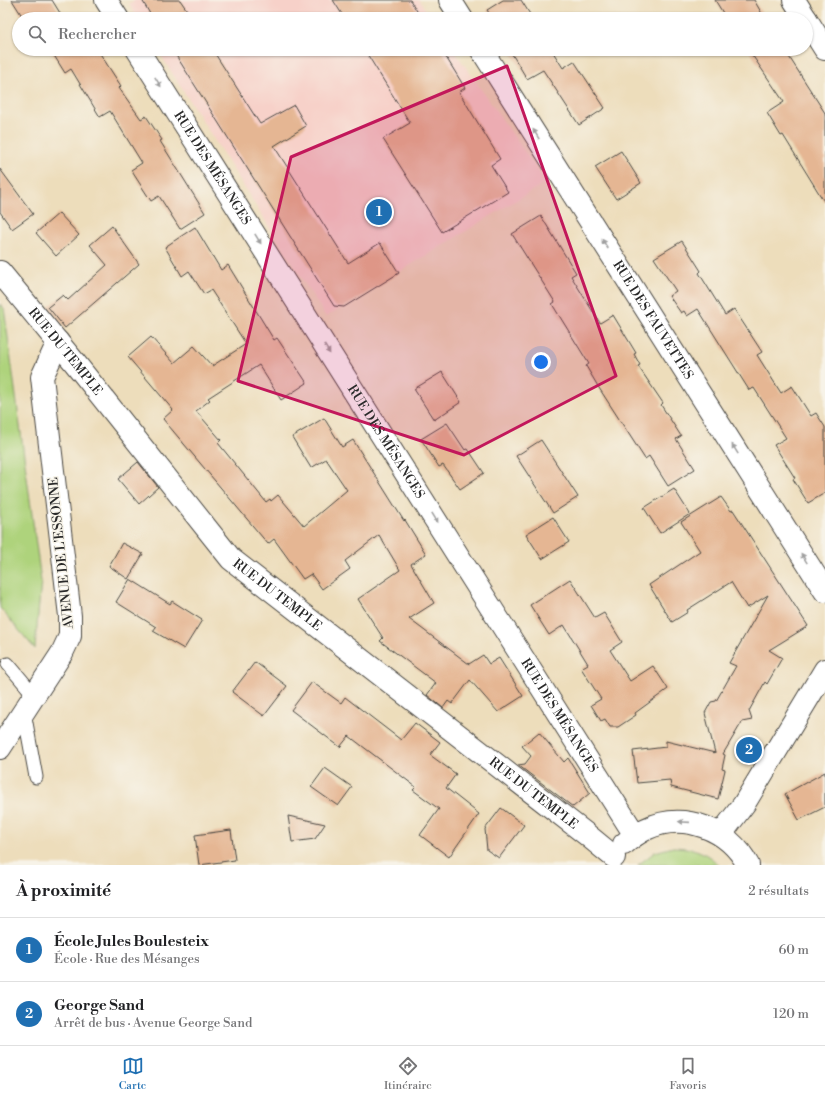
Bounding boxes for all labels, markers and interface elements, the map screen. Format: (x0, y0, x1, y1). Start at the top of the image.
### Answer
search box (12, 12, 813, 56)
icon: search (26, 23, 48, 45)
text: Rechercher (58, 25, 137, 44)
one-way arrow (154, 77, 162, 87)
street label: RUE DES MÉSANGES (170, 108, 254, 228)
one-way arrow (532, 128, 539, 140)
pin: 1 (366, 197, 392, 227)
one-way arrow (254, 234, 262, 244)
one-way arrow (601, 239, 609, 249)
street label: RUE DES FAUVETTES (609, 258, 697, 382)
street label: RUE DU TEMPLE (25, 305, 106, 399)
one-way arrow (324, 343, 331, 355)
your location (531, 352, 551, 372)
street label: RUE DES MÉSANGES (344, 382, 428, 502)
one-way arrow (731, 443, 738, 454)
street label: AVENUE DE L'ESSONNE (45, 476, 77, 631)
one-way arrow (431, 512, 438, 524)
one-way arrow (800, 553, 808, 563)
street label: RUE DU TEMPLE (230, 555, 325, 634)
street label: RUE DES MÉSANGES (517, 656, 601, 775)
pin: 2 (736, 735, 762, 765)
street label: RUE DU TEMPLE (486, 754, 581, 833)
one-way arrow (678, 819, 690, 826)
text: À proximité (16, 880, 111, 902)
text: 2 résultats (748, 883, 809, 899)
text: École Jules Boulesteix (54, 932, 209, 951)
text: 1 (26, 942, 32, 958)
text: 60 m (778, 942, 809, 958)
text: École · Rue des Mésanges (54, 951, 200, 967)
text: George Sand (54, 996, 144, 1015)
text: 2 (25, 1006, 33, 1022)
text: 120 m (773, 1006, 809, 1022)
text: Arrêt de bus · Avenue George Sand (54, 1015, 252, 1031)
tab: Carte (119, 1055, 146, 1093)
tab: Itinéraire (384, 1055, 432, 1093)
tab: Favoris (669, 1055, 706, 1093)

